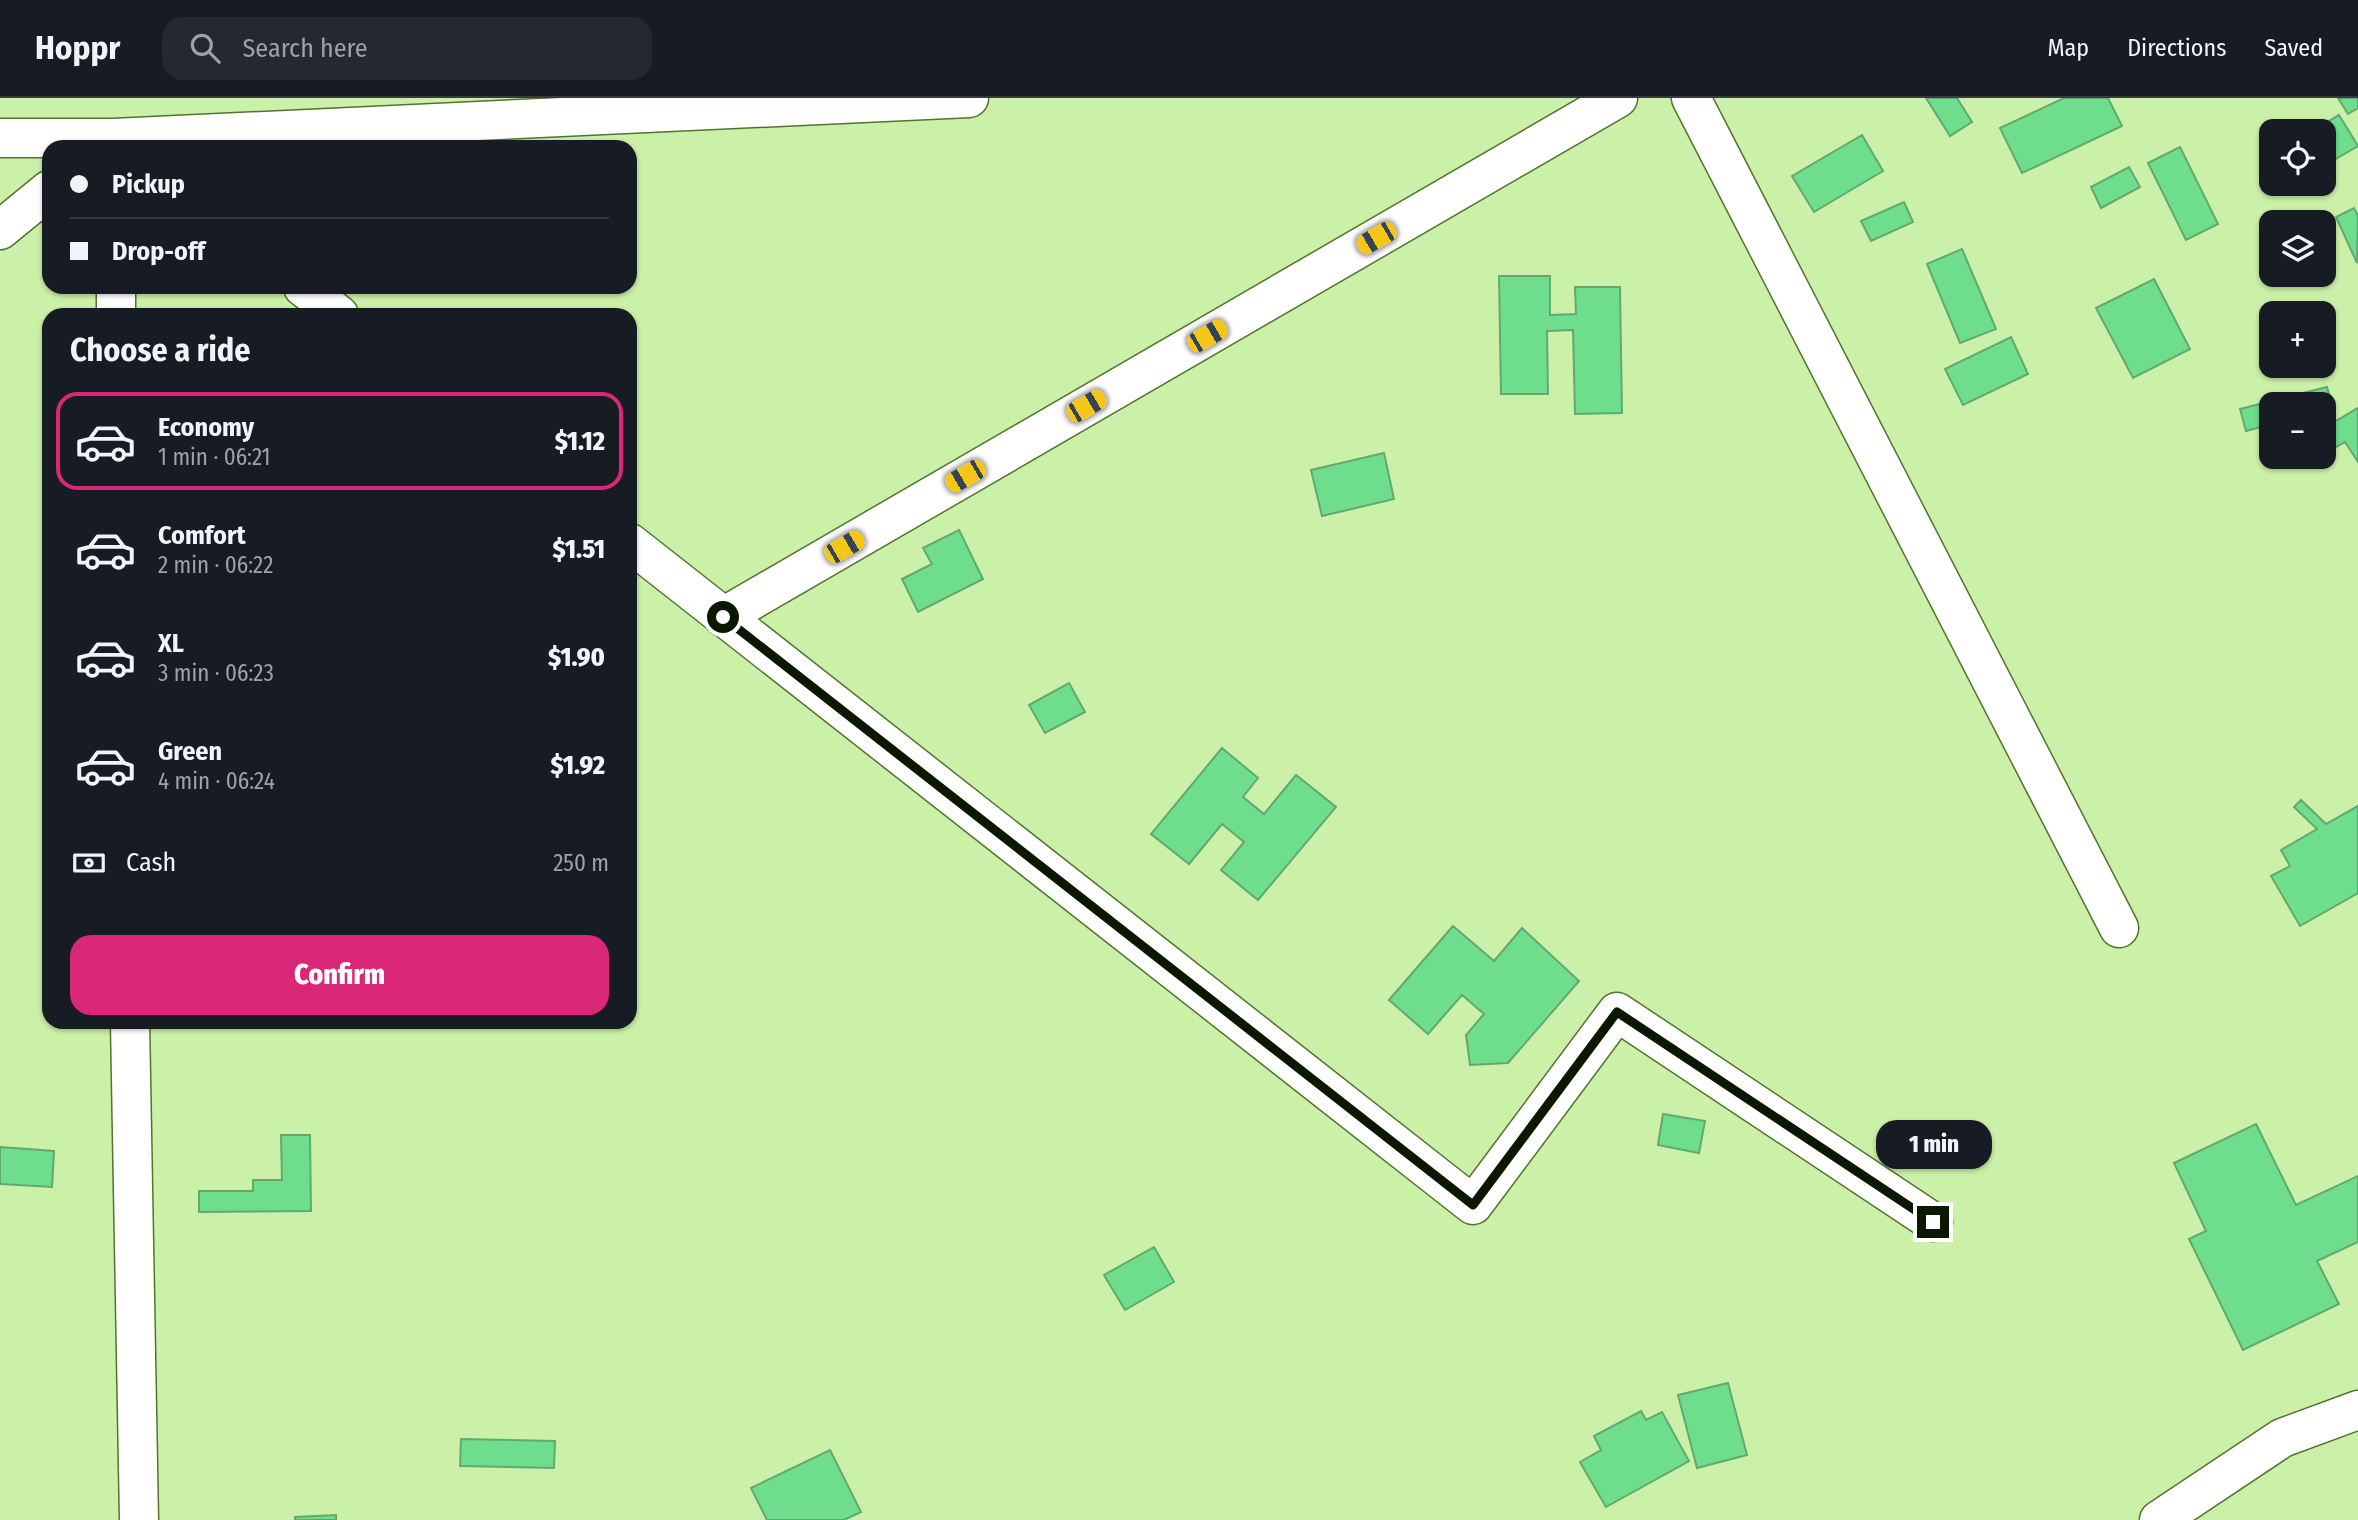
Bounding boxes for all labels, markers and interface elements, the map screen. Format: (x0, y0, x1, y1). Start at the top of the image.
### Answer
search box (162, 17, 652, 80)
text: Hoppr (35, 28, 120, 68)
icon: search (186, 29, 224, 67)
text: Search here (242, 33, 368, 64)
text: Map (2048, 34, 2089, 62)
text: Directions (2127, 34, 2226, 62)
text: Saved (2264, 34, 2323, 62)
map controls (2259, 119, 2336, 469)
button: locate (2259, 119, 2336, 196)
text: Pickup (112, 169, 185, 200)
button: layers (2259, 210, 2336, 287)
car (1353, 218, 1400, 258)
text: Drop-off (112, 236, 205, 267)
button: + (2259, 301, 2336, 378)
car (1184, 316, 1231, 356)
text: Choose a ride (70, 331, 251, 369)
car (1063, 386, 1110, 426)
button: − (2259, 392, 2336, 469)
icon: car (74, 410, 137, 473)
text: Economy (158, 412, 254, 443)
text: $1.12 (555, 426, 605, 457)
text: 1 min · 06:21 (158, 443, 271, 471)
car (942, 456, 989, 496)
icon: car (74, 518, 137, 581)
text: Comfort (158, 520, 246, 551)
car (821, 527, 868, 567)
text: $1.51 (553, 534, 605, 565)
text: 2 min · 06:22 (158, 551, 273, 579)
route start (707, 601, 739, 633)
icon: car (74, 626, 137, 689)
text: XL (158, 628, 184, 659)
text: $1.90 (548, 642, 605, 673)
text: 3 min · 06:23 (158, 659, 274, 687)
icon: car (74, 734, 137, 797)
text: Green (158, 736, 222, 767)
text: $1.92 (551, 750, 605, 781)
text: 4 min · 06:24 (158, 767, 275, 795)
icon: cash (70, 844, 108, 882)
text: Cash (126, 847, 176, 878)
text: 250 m (553, 849, 609, 877)
button: Confirm (70, 935, 609, 1015)
callout: 1 min (1875, 1121, 1991, 1170)
text: 1 min (1909, 1130, 1959, 1158)
route end (1917, 1206, 1949, 1238)

